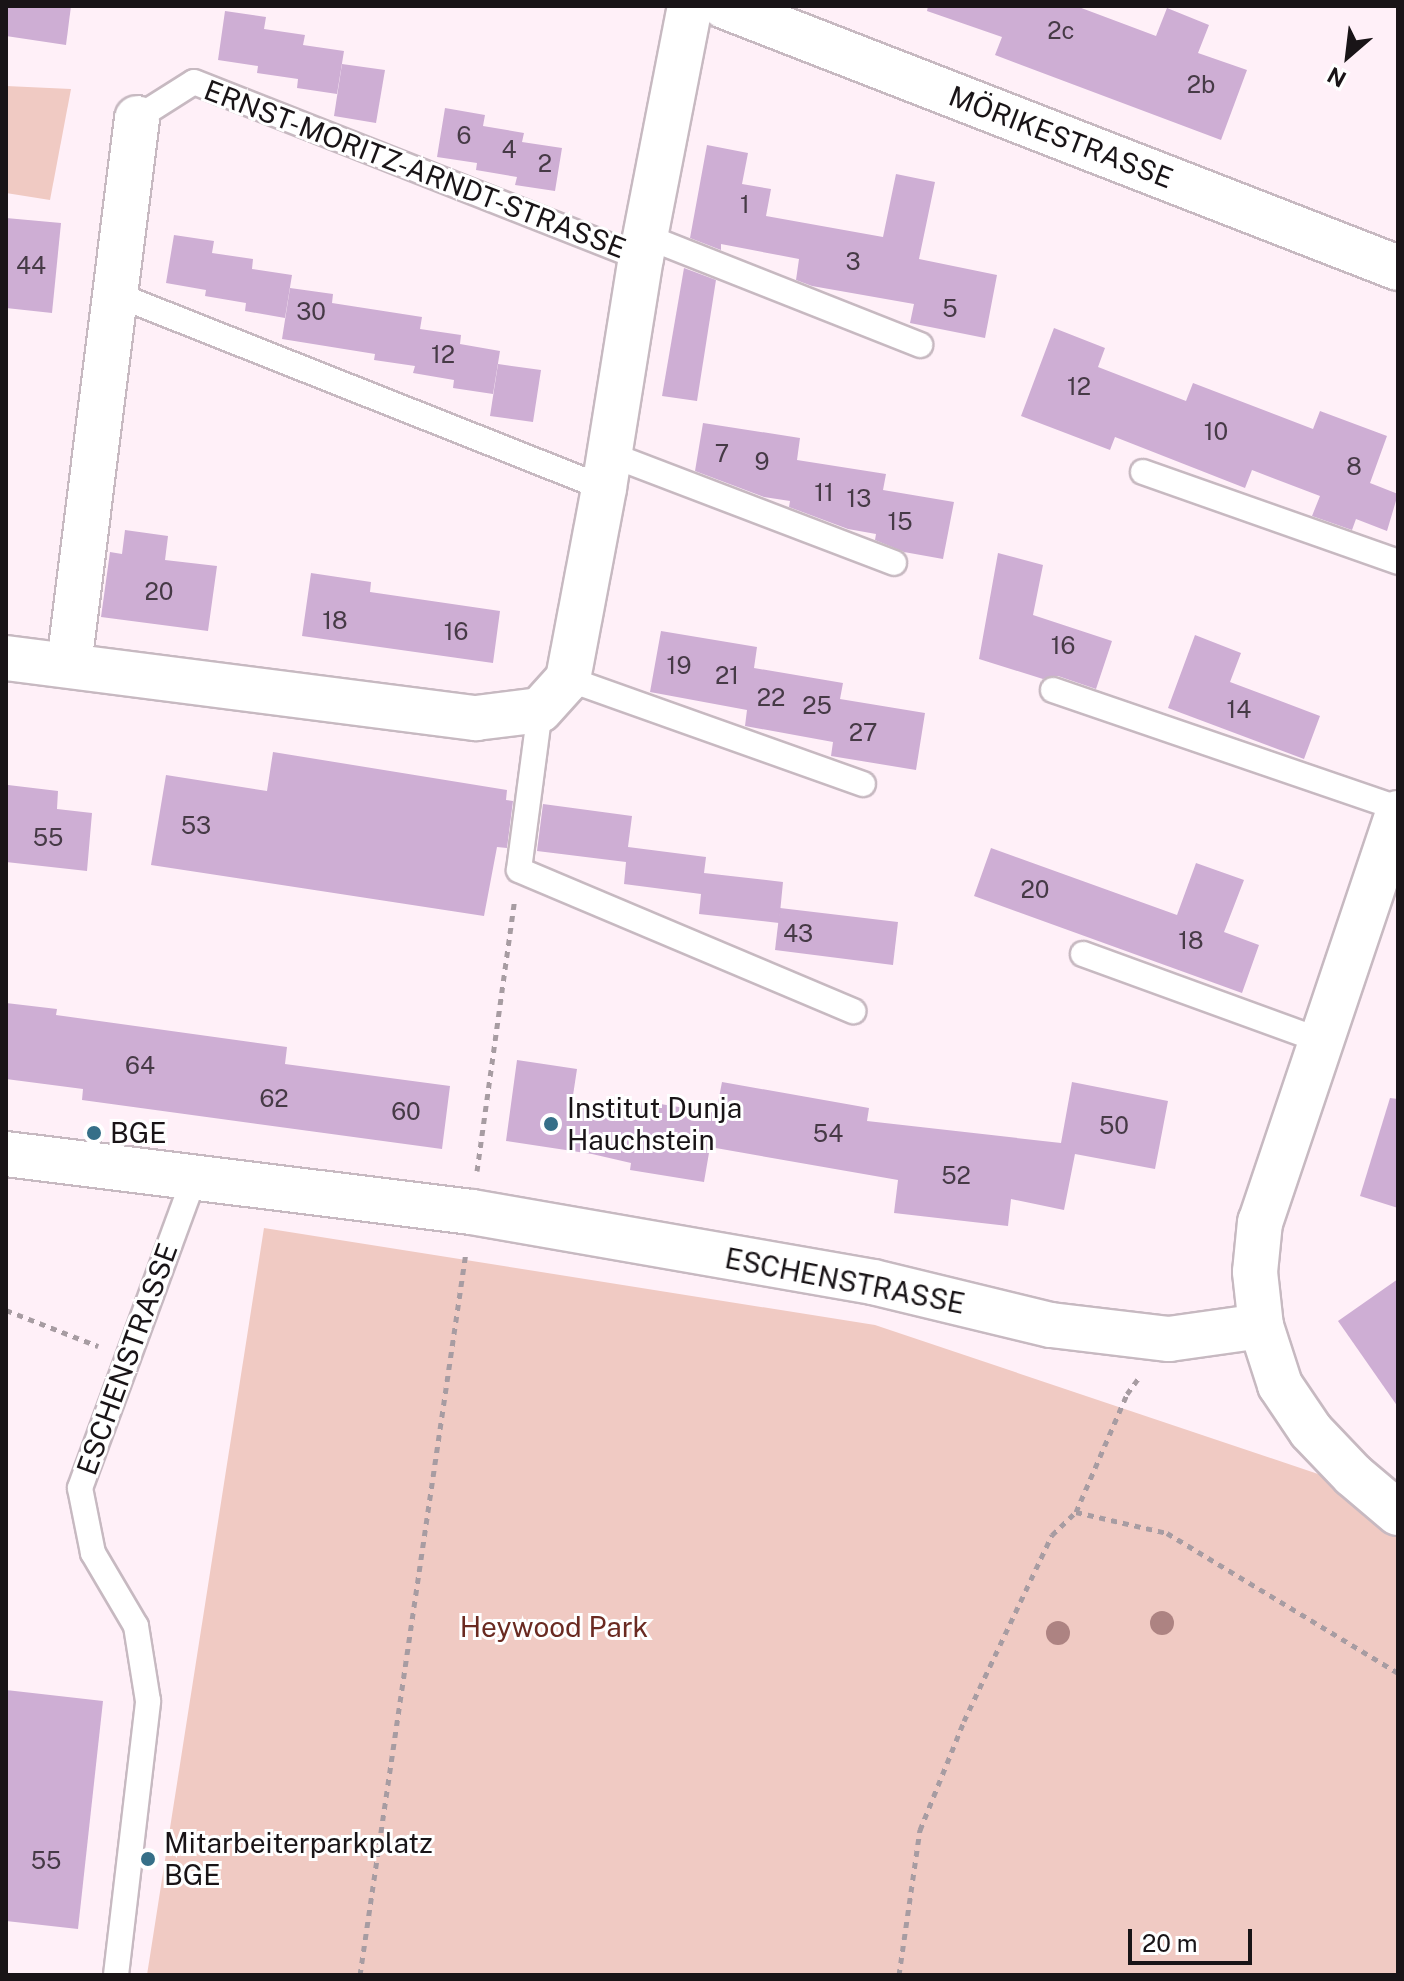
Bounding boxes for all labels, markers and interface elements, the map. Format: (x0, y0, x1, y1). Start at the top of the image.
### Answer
north arrow (1308, 16, 1388, 96)
house number: 2c (1047, 17, 1075, 45)
text: N (1323, 62, 1350, 93)
house number: 2b (1187, 71, 1215, 99)
street label: ERNST-MORITZ-ARNDT-STRASSE (200, 73, 630, 265)
street label: MÖRIKESTRASSE (944, 79, 1178, 195)
house number: 6 (457, 122, 471, 150)
house number: 4 (501, 136, 517, 164)
house number: 2 (538, 150, 552, 178)
house number: 1 (740, 191, 750, 219)
house number: 3 (845, 248, 861, 276)
house number: 44 (16, 252, 46, 280)
house number: 5 (942, 295, 958, 323)
house number: 30 (296, 298, 326, 326)
house number: 12 (431, 341, 455, 369)
house number: 12 (1067, 373, 1091, 401)
house number: 10 (1204, 418, 1228, 446)
house number: 7 (715, 440, 729, 468)
house number: 9 (755, 448, 769, 476)
house number: 8 (1346, 453, 1362, 481)
house number: 11 (814, 479, 834, 507)
house number: 13 (847, 485, 871, 513)
house number: 15 (887, 508, 913, 536)
house number: 20 (145, 578, 173, 606)
house number: 18 (322, 607, 348, 635)
house number: 16 (444, 618, 468, 646)
house number: 16 (1051, 632, 1075, 660)
house number: 19 (667, 652, 691, 680)
house number: 21 (715, 662, 739, 690)
house number: 22 (757, 684, 785, 712)
house number: 25 (802, 692, 832, 720)
house number: 14 (1227, 696, 1251, 724)
house number: 27 (849, 719, 877, 747)
house number: 53 (181, 812, 211, 840)
house number: 55 (33, 824, 63, 852)
house number: 20 (1021, 876, 1049, 904)
house number: 43 (783, 920, 813, 948)
house number: 18 (1178, 927, 1204, 955)
house number: 64 (125, 1052, 155, 1080)
house number: 62 (259, 1085, 289, 1113)
place label: Institut Dunja Hauchstein (567, 1091, 742, 1157)
house number: 60 (391, 1098, 421, 1126)
house number: 50 (1099, 1112, 1129, 1140)
marker: Institut Dunja Hauchstein (542, 1115, 560, 1133)
place label: BGE (110, 1116, 167, 1150)
house number: 54 (813, 1120, 843, 1148)
marker: BGE (85, 1124, 103, 1142)
house number: 52 (941, 1162, 971, 1190)
street label: ESCHENSTRASSE (70, 1239, 184, 1479)
street label: ESCHENSTRASSE (722, 1241, 968, 1321)
park label: Heywood Park (460, 1610, 648, 1644)
place label: Mitarbeiterparkplatz BGE (164, 1826, 433, 1892)
house number: 55 (31, 1847, 61, 1875)
marker: Mitarbeiterparkplatz BGE (139, 1850, 157, 1868)
scale bar (1132, 1913, 1256, 1963)
text: 20 m (1142, 1929, 1198, 1957)

